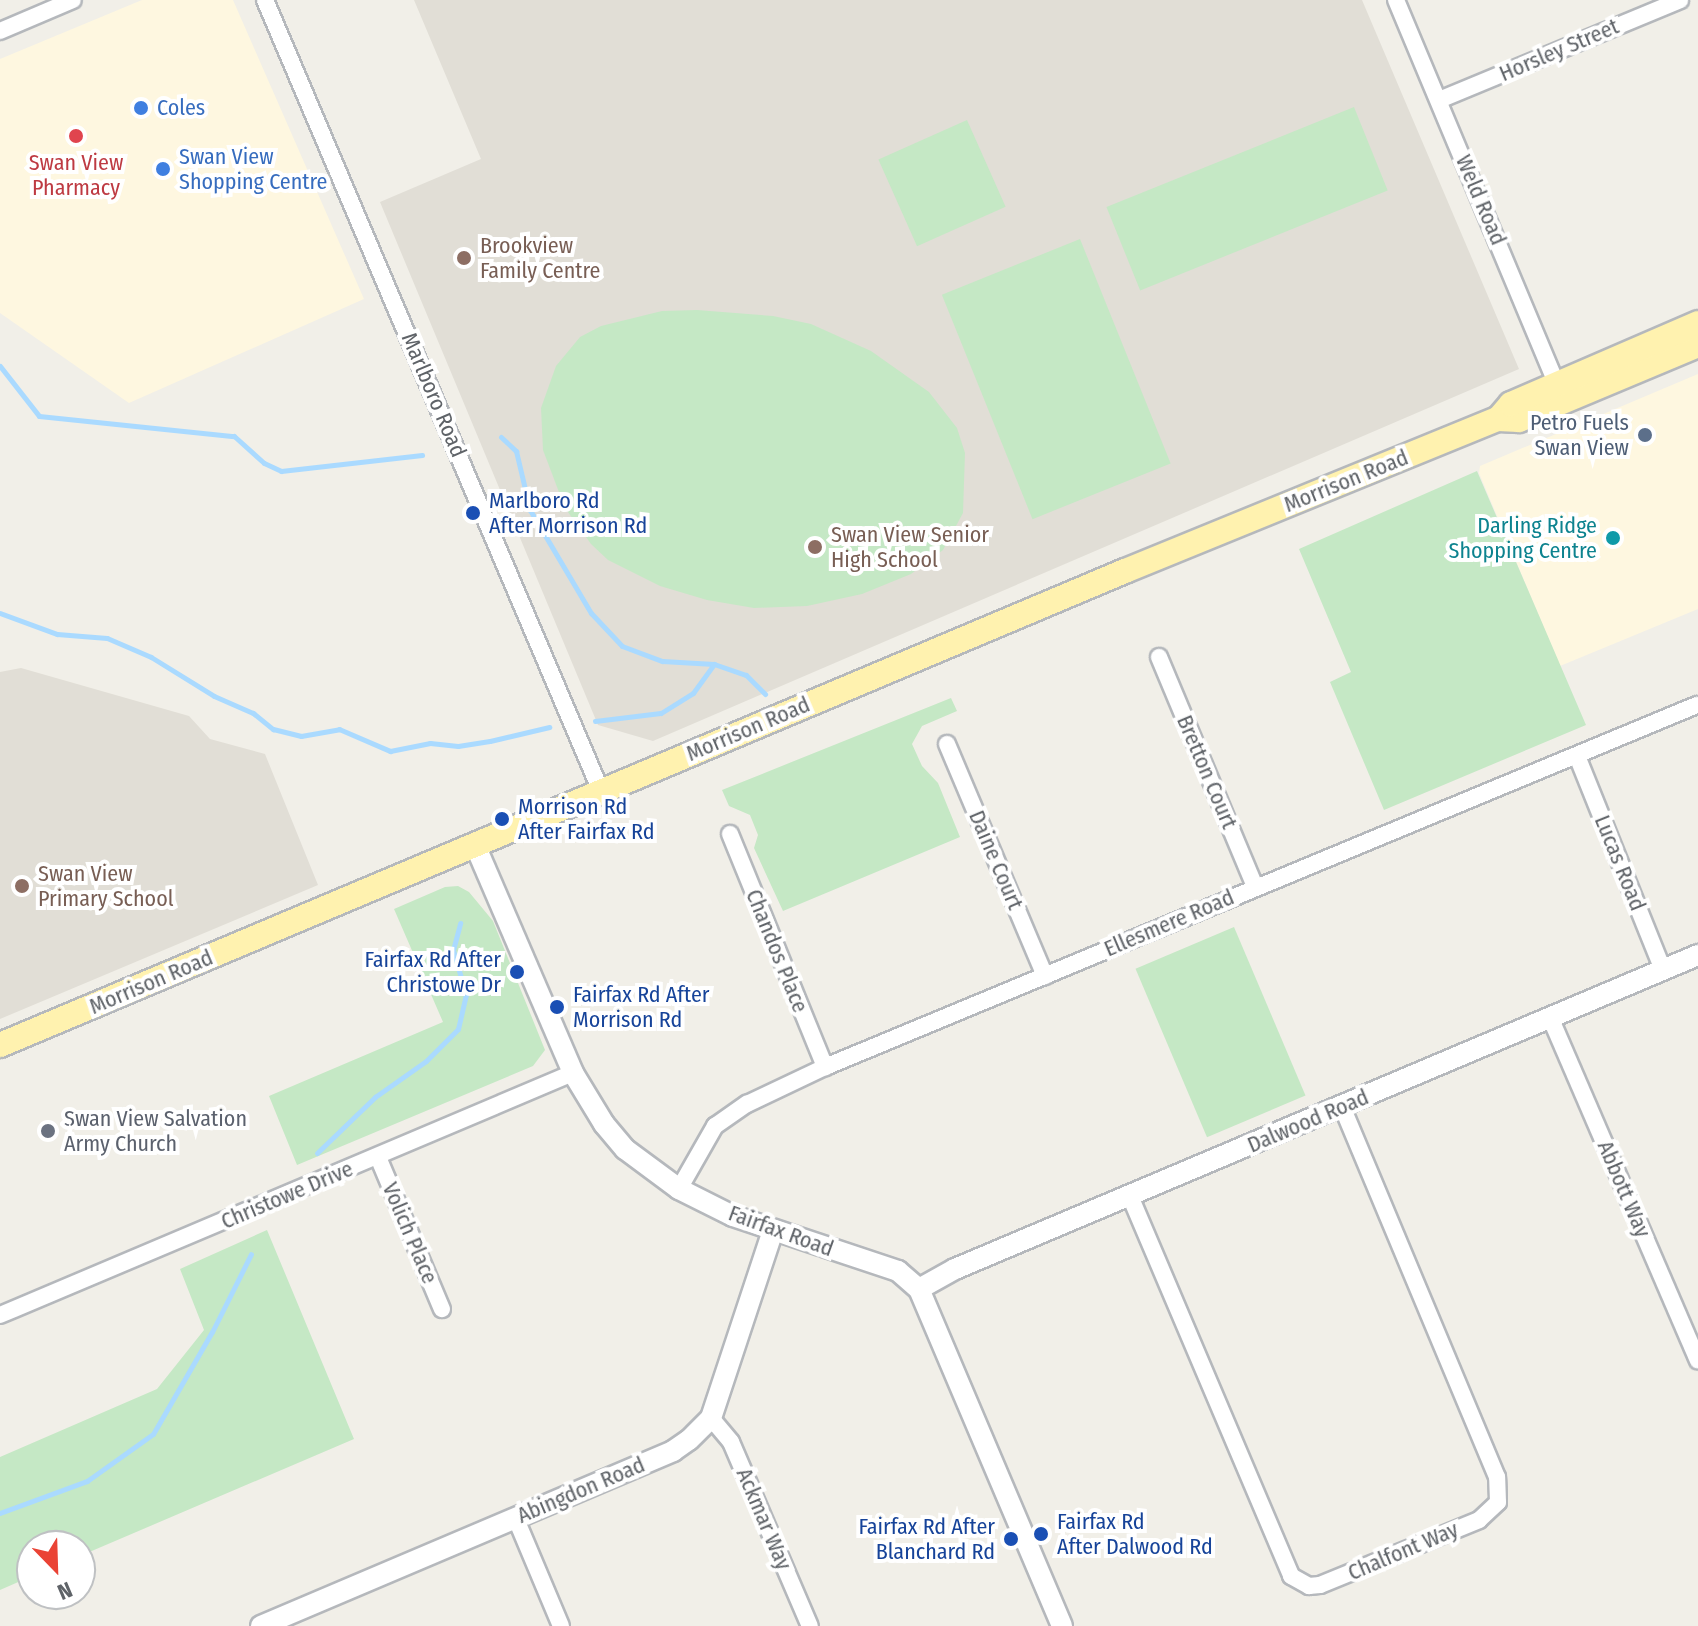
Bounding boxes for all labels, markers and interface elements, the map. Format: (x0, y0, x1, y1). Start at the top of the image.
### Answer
street label: Horsley Street (1495, 13, 1623, 87)
place label: Coles (157, 95, 205, 121)
marker: Coles (132, 99, 150, 117)
marker: Swan View Pharmacy (67, 127, 85, 145)
place label: Swan View Shopping Centre (179, 143, 327, 194)
place label: Swan View Pharmacy (29, 149, 123, 200)
street label: Weld Road (1450, 151, 1512, 249)
marker: Swan View Shopping Centre (154, 160, 172, 178)
place label: Brookview Family Centre (480, 232, 600, 284)
marker: Brookview Family Centre (455, 249, 473, 267)
street label: Marlboro Road (396, 329, 472, 461)
place label: Petro Fuels Swan View (1530, 409, 1629, 460)
marker: Petro Fuels Swan View (1636, 426, 1654, 444)
street label: Morrison Road (1280, 444, 1412, 518)
place label: Marlboro Rd After Morrison Rd (489, 487, 647, 538)
marker: Marlboro Rd After Morrison Rd (464, 504, 482, 522)
place label: Darling Ridge Shopping Centre (1449, 512, 1597, 564)
place label: Swan View Senior High School (831, 521, 989, 572)
marker: Darling Ridge Shopping Centre (1604, 529, 1622, 547)
marker: Swan View Senior High School (806, 538, 824, 556)
street label: Morrison Road (682, 691, 814, 767)
street label: Bretton Court (1171, 711, 1243, 833)
place label: Morrison Rd After Fairfax Rd (518, 793, 655, 844)
street label: Daine Court (963, 806, 1029, 914)
marker: Morrison Rd After Fairfax Rd (493, 810, 511, 828)
street label: Lucas Road (1589, 811, 1651, 915)
place label: Swan View Primary School (38, 860, 174, 912)
marker: Swan View Primary School (13, 877, 31, 895)
street label: Ellesmere Road (1100, 884, 1238, 962)
street label: Chandos Place (740, 886, 814, 1016)
street label: Morrison Road (85, 944, 217, 1020)
place label: Fairfax Rd After Christowe Dr (364, 946, 501, 998)
marker: Fairfax Rd After Christowe Dr (508, 963, 526, 981)
place label: Fairfax Rd After Morrison Rd (573, 981, 710, 1032)
marker: Fairfax Rd After Morrison Rd (548, 998, 566, 1016)
street label: Dalwood Road (1243, 1084, 1373, 1158)
place label: Swan View Salvation Army Church (64, 1105, 247, 1156)
marker: Swan View Salvation Army Church (39, 1122, 57, 1140)
street label: Abbott Way (1592, 1137, 1656, 1241)
street label: Christowe Drive (217, 1155, 357, 1235)
street label: Volich Place (377, 1178, 443, 1288)
street label: Fairfax Road (725, 1200, 837, 1262)
street label: Abingdon Road (513, 1451, 649, 1529)
street label: Ackmar Way (731, 1464, 797, 1574)
place label: Fairfax Rd After Dalwood Rd (1057, 1508, 1213, 1560)
place label: Fairfax Rd After Blanchard Rd (858, 1513, 995, 1564)
street label: Chalfont Way (1344, 1516, 1462, 1586)
marker: Fairfax Rd After Dalwood Rd (1032, 1525, 1050, 1543)
north arrow (16, 1530, 96, 1610)
marker: Fairfax Rd After Blanchard Rd (1002, 1530, 1020, 1548)
text: N (53, 1576, 76, 1606)

